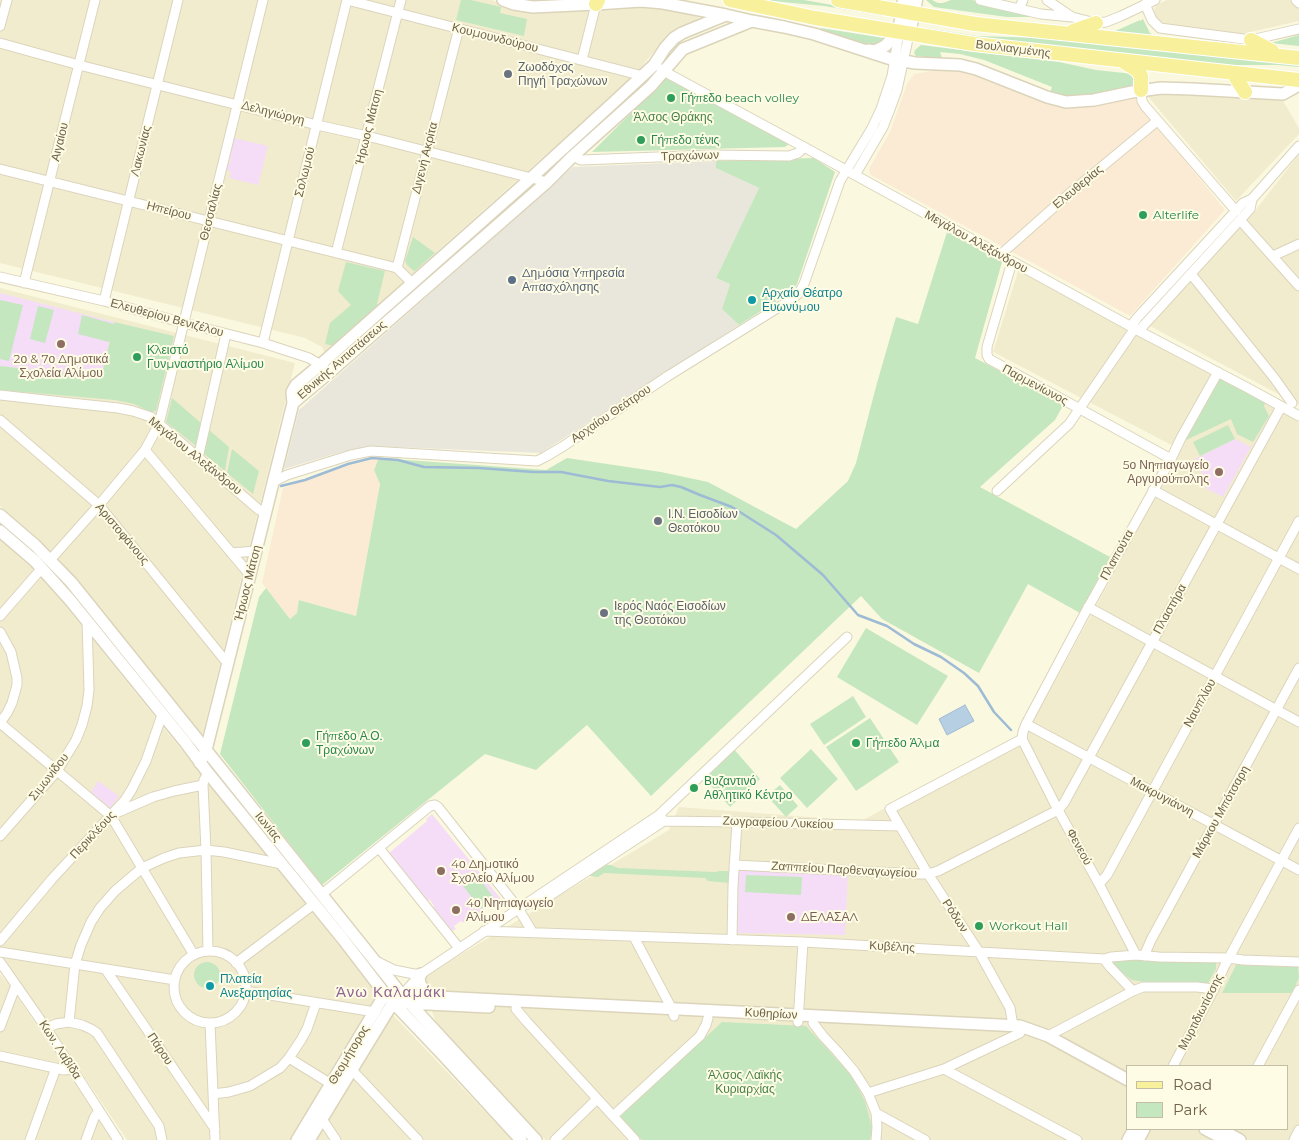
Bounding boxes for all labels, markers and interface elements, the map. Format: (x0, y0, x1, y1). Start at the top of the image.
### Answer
street label: Κουμουνδούρου (450, 20, 540, 56)
street label: Βουλιαγμένης (975, 37, 1051, 61)
place label: Ζωοδόχος Πηγή Τραχώνων (518, 60, 607, 88)
marker: Ζωοδόχος Πηγή Τραχώνων (502, 68, 514, 80)
street label: Ήρωος Μάτση (353, 88, 385, 166)
place label: Γήπεδο beach volley (681, 91, 799, 105)
marker: Γήπεδο beach volley (665, 92, 677, 104)
street label: Δεληγιώργη (240, 98, 306, 128)
park label: Άλσος Θράκης (633, 110, 713, 124)
street label: Αιγαίου (48, 121, 72, 163)
street label: Διγενή Ακρίτα (409, 121, 441, 195)
street label: Λακωνίας (128, 124, 154, 178)
place label: Γήπεδο τένις (651, 133, 719, 147)
marker: Γήπεδο τένις (635, 134, 647, 146)
street label: Σολωμού (292, 145, 318, 199)
street label: Τραχώνων (661, 148, 719, 164)
street label: Ελευθερίας (1050, 162, 1106, 212)
street label: Θεσσαλίας (197, 182, 225, 242)
street label: Ηπείρου (145, 199, 193, 223)
street label: Μεγάλου Αλεξάνδρου (922, 208, 1030, 276)
place label: Alterlife (1153, 208, 1199, 222)
marker: Alterlife (1137, 209, 1149, 221)
place label: Δημόσια Υπηρεσία Απασχόλησης (522, 266, 625, 294)
marker: Δημόσια Υπηρεσία Απασχόλησης (506, 274, 518, 286)
place label: Αρχαίο Θέατρο Ευωνύμου (762, 286, 843, 314)
marker: Αρχαίο Θέατρο Ευωνύμου (746, 294, 758, 306)
street label: Ελευθερίου Βενιζέλου (109, 296, 225, 340)
street label: Εθνικής Αντιστάσεως (295, 318, 389, 402)
marker: 2ο & 7ο Δημοτικά Σχολεία Αλίμου (55, 338, 67, 350)
place label: Κλειστό Γυνμναστήριο Αλίμου (147, 343, 264, 371)
marker: Κλειστό Γυνμναστήριο Αλίμου (131, 351, 143, 363)
place label: 2ο & 7ο Δημοτικά Σχολεία Αλίμου (14, 352, 108, 380)
street label: Παρμενίωνος (1000, 362, 1070, 408)
street label: Αρχαίου Θεάτρου (568, 382, 654, 446)
street label: Μεγάλου Αλεξάνδρου (145, 414, 245, 498)
place label: 5ο Νηπιαγωγείο Αργυρούπολης (1123, 458, 1209, 486)
marker: 5ο Νηπιαγωγείο Αργυρούπολης (1213, 466, 1225, 478)
street label: Αριστοφάνους (92, 500, 152, 568)
place label: Ι.Ν. Εισοδίων Θεοτόκου (668, 507, 738, 535)
marker: Ι.Ν. Εισοδίων Θεοτόκου (652, 515, 664, 527)
street label: Πλαπούτα (1097, 527, 1137, 583)
street label: Ήρωος Μάτση (232, 544, 264, 622)
street label: Πλαστήρα (1150, 582, 1190, 636)
place label: Ιερός Ναός Εισοδίων της Θεοτόκου (614, 599, 726, 627)
marker: Ιερός Ναός Εισοδίων της Θεοτόκου (598, 607, 610, 619)
street label: Ναυπλίου (1181, 676, 1219, 730)
place label: Γήπεδο Α.Ο. Τραχώνων (316, 729, 382, 757)
place label: Γήπεδο Άλμα (866, 736, 939, 750)
marker: Γήπεδο Α.Ο. Τραχώνων (300, 737, 312, 749)
marker: Γήπεδο Άλμα (850, 737, 862, 749)
street label: Σιμωνίδου (26, 750, 72, 804)
street label: Μάρκου Μπότσαρη (1190, 763, 1252, 861)
place label: Βυζαντινό Αθλητικό Κέντρο (704, 774, 793, 802)
street label: Μακρυγιάννη (1127, 774, 1197, 820)
marker: Βυζαντινό Αθλητικό Κέντρο (688, 782, 700, 794)
street label: Περικλέους (67, 808, 119, 862)
street label: Ιωνίας (252, 809, 284, 845)
street label: Ζωγραφείου Λυκείου (722, 814, 834, 832)
street label: Φενεού (1063, 826, 1095, 868)
place label: 4ο Δημοτικό Σχολείο Αλίμου (451, 857, 534, 885)
street label: Ζαππείου Παρθεναγωγείου (771, 859, 917, 881)
marker: 4ο Δημοτικό Σχολείο Αλίμου (435, 865, 447, 877)
place label: 4ο Νηπιαγωγείο Αλίμου (466, 896, 553, 924)
street label: Ρόδων (939, 897, 971, 935)
marker: 4ο Νηπιαγωγείο Αλίμου (450, 904, 462, 916)
place label: ΔΕΛΑΣΑΛ (801, 910, 858, 924)
marker: ΔΕΛΑΣΑΛ (785, 911, 797, 923)
place label: Workout Hall (989, 919, 1068, 933)
marker: Workout Hall (973, 920, 985, 932)
street label: Κυβέλης (869, 939, 915, 955)
street label: Μυρτιδιωτίσσης (1176, 971, 1226, 1053)
place label: Πλατεία Ανεξαρτησίας (220, 972, 292, 1000)
marker: Πλατεία Ανεξαρτησίας (204, 980, 216, 992)
district label: Άνω Καλαμάκι (335, 984, 447, 1002)
street label: Κυθηρίων (744, 1005, 798, 1023)
street label: Κων. Λαβίδα (36, 1018, 84, 1082)
street label: Θεομήτορος (326, 1023, 372, 1087)
street label: Πάρου (144, 1030, 176, 1068)
legend (1126, 1065, 1289, 1130)
park label: Άλσος Λαϊκής Κυριαρχίας (708, 1068, 782, 1096)
text: Road (1173, 1075, 1212, 1094)
text: Park (1173, 1100, 1207, 1119)

